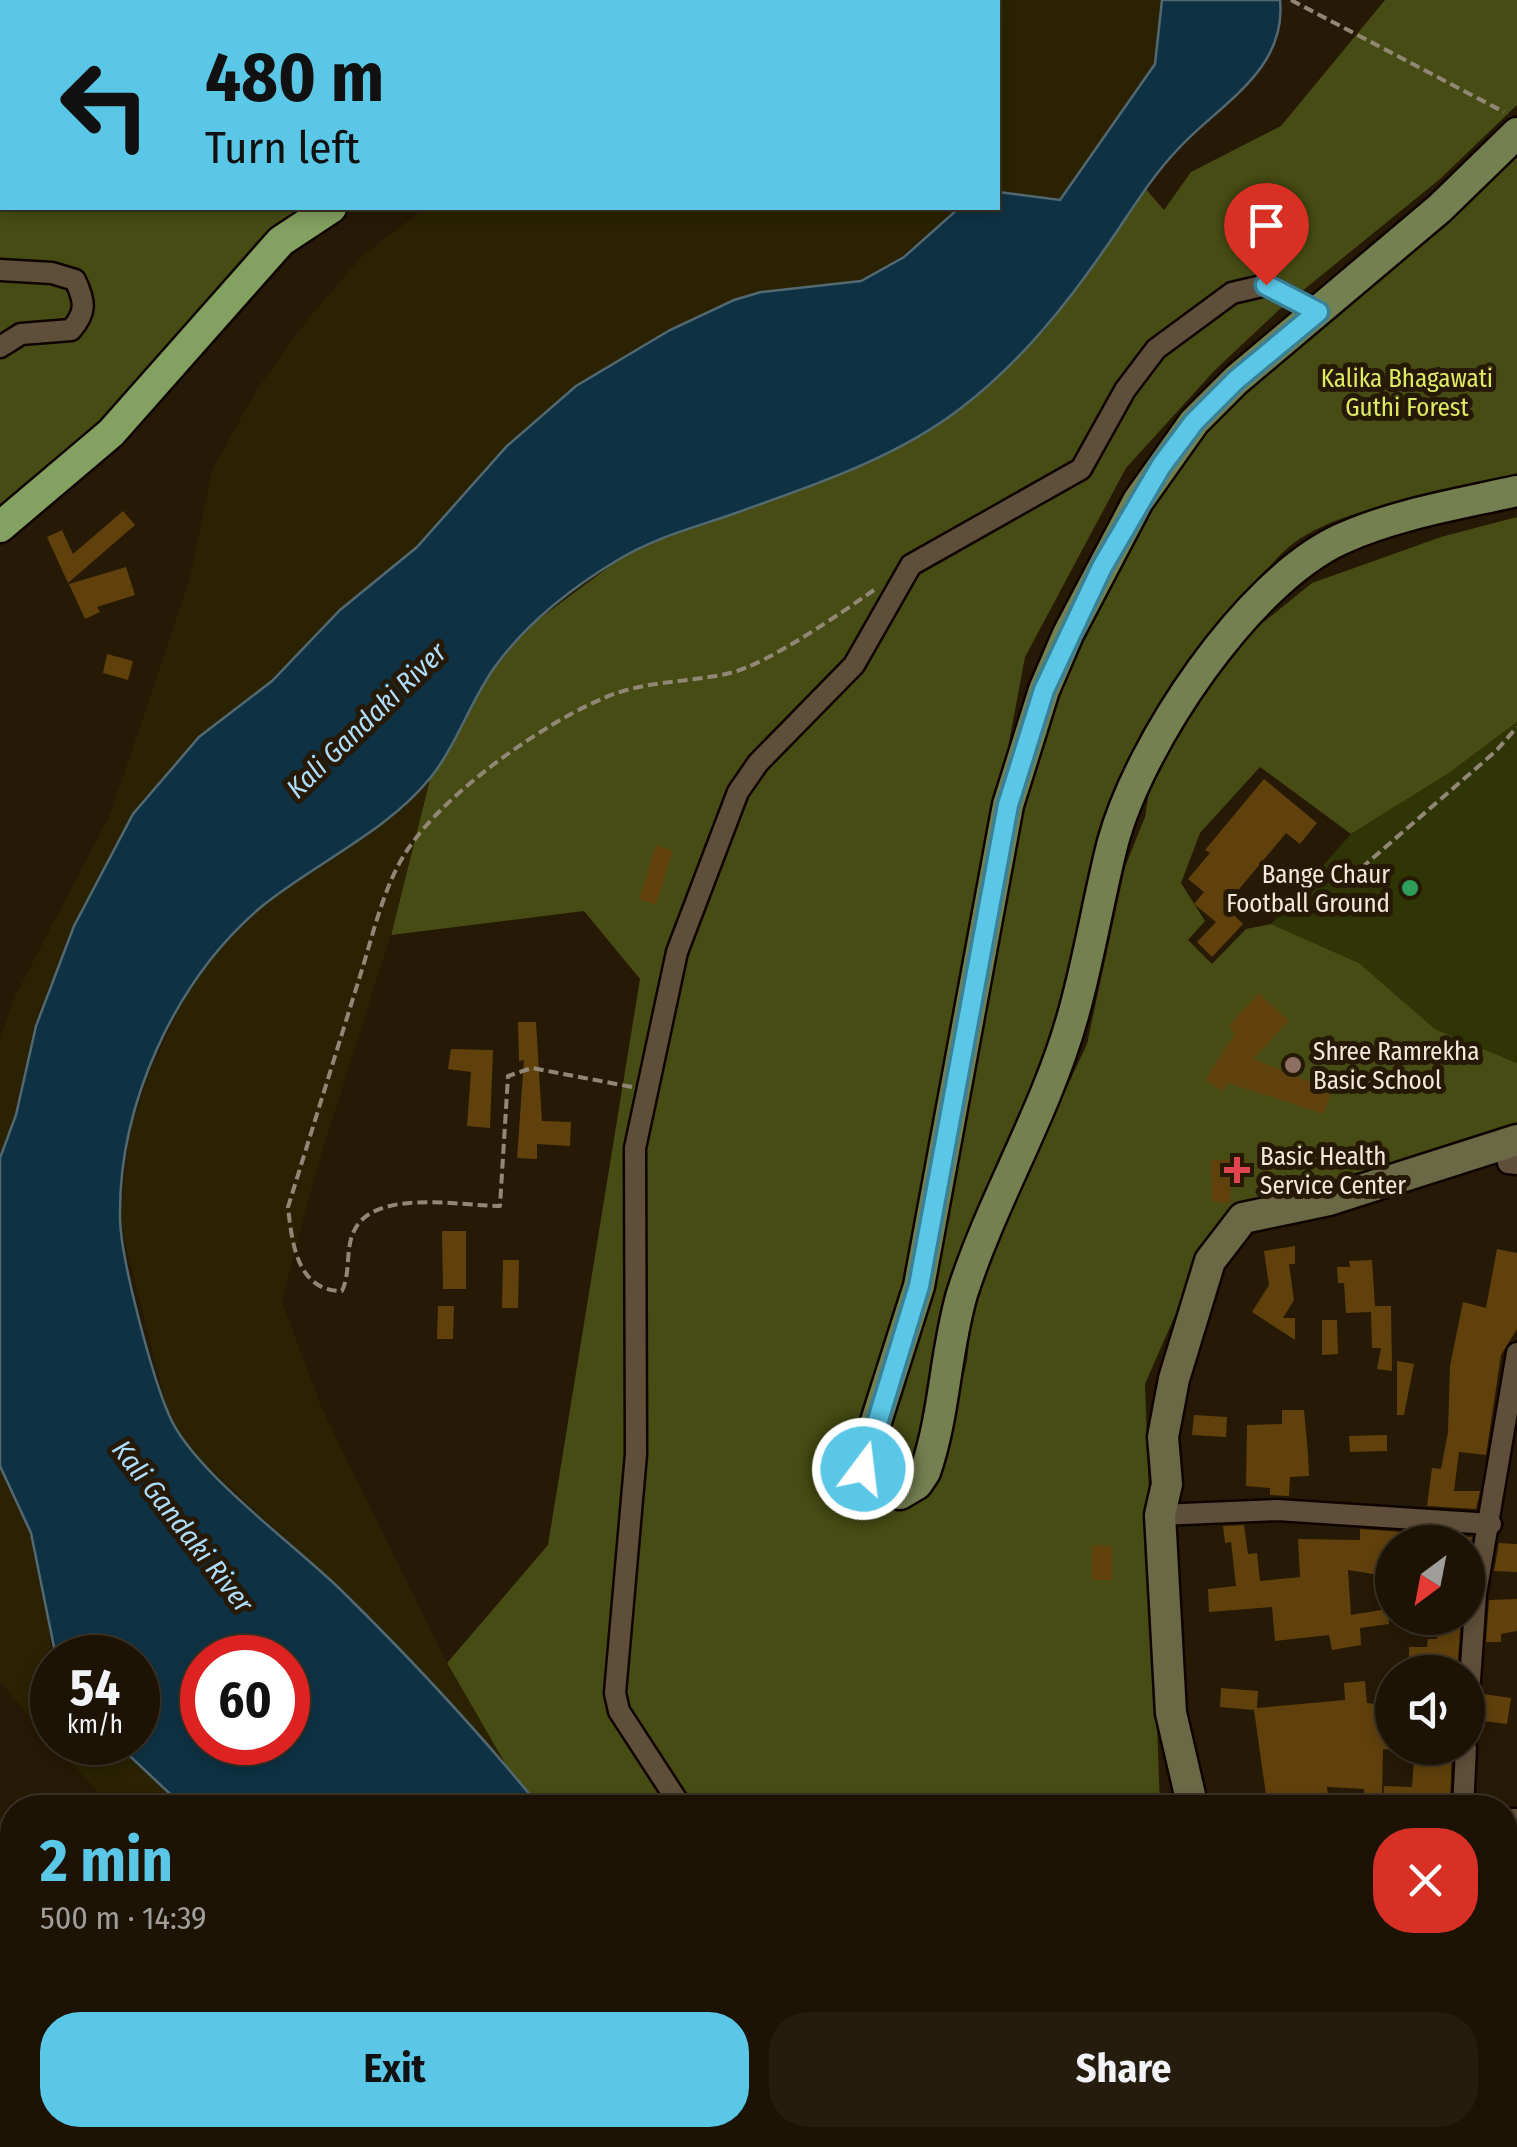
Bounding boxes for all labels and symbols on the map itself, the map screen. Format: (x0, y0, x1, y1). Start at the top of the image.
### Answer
pin (1224, 183, 1309, 286)
park label: Kalika Bhagawati Guthi Forest (1321, 364, 1493, 423)
water label: Kali Gandaki River (280, 635, 454, 805)
place label: Bange Chaur Football Ground (1226, 860, 1390, 919)
marker: Bange Chaur Football Ground (1399, 877, 1421, 899)
place label: Shree Ramrekha Basic School (1313, 1037, 1479, 1096)
marker: Shree Ramrekha Basic School (1282, 1054, 1304, 1076)
place label: Basic Health Service Center (1260, 1142, 1406, 1201)
marker: Basic Health Service Center (1224, 1157, 1250, 1183)
position arrow (811, 1417, 915, 1521)
water label: Kali Gandaki River (105, 1434, 261, 1620)
north arrow (1375, 1525, 1485, 1635)
speed limit sign: 60 (180, 1635, 310, 1765)

